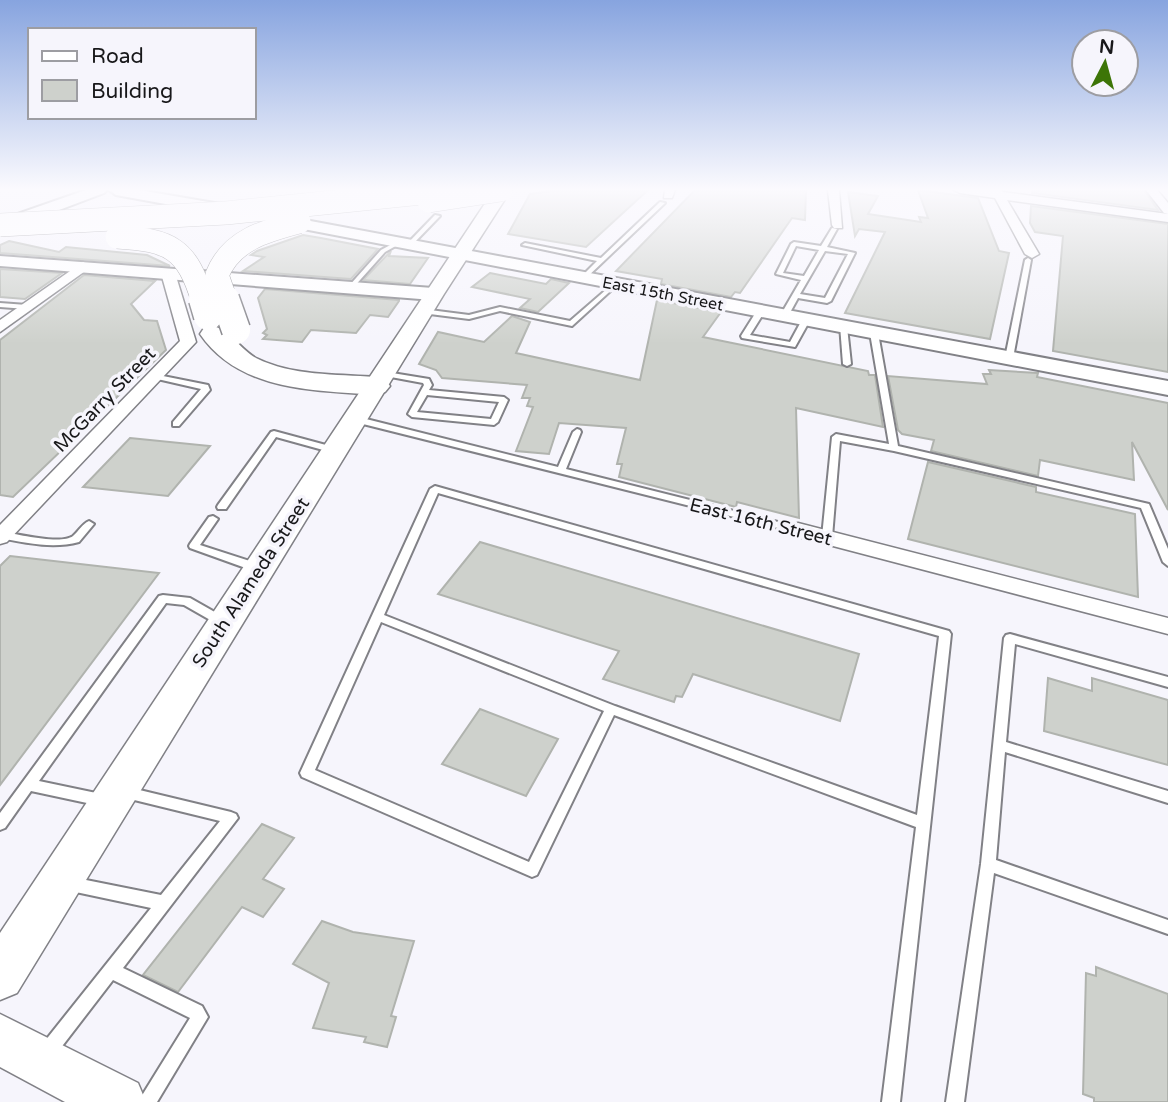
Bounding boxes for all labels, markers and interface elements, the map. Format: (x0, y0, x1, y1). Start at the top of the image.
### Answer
legend (28, 28, 256, 119)
north arrow (1070, 28, 1140, 98)
text: N (1098, 35, 1115, 59)
text: Road (91, 44, 144, 69)
text: Building (91, 79, 173, 104)
street label: East 15th Street (601, 272, 725, 316)
street label: McGarry Street (49, 343, 160, 457)
street label: South Alameda Street (188, 493, 314, 672)
street label: East 16th Street (687, 494, 834, 550)

